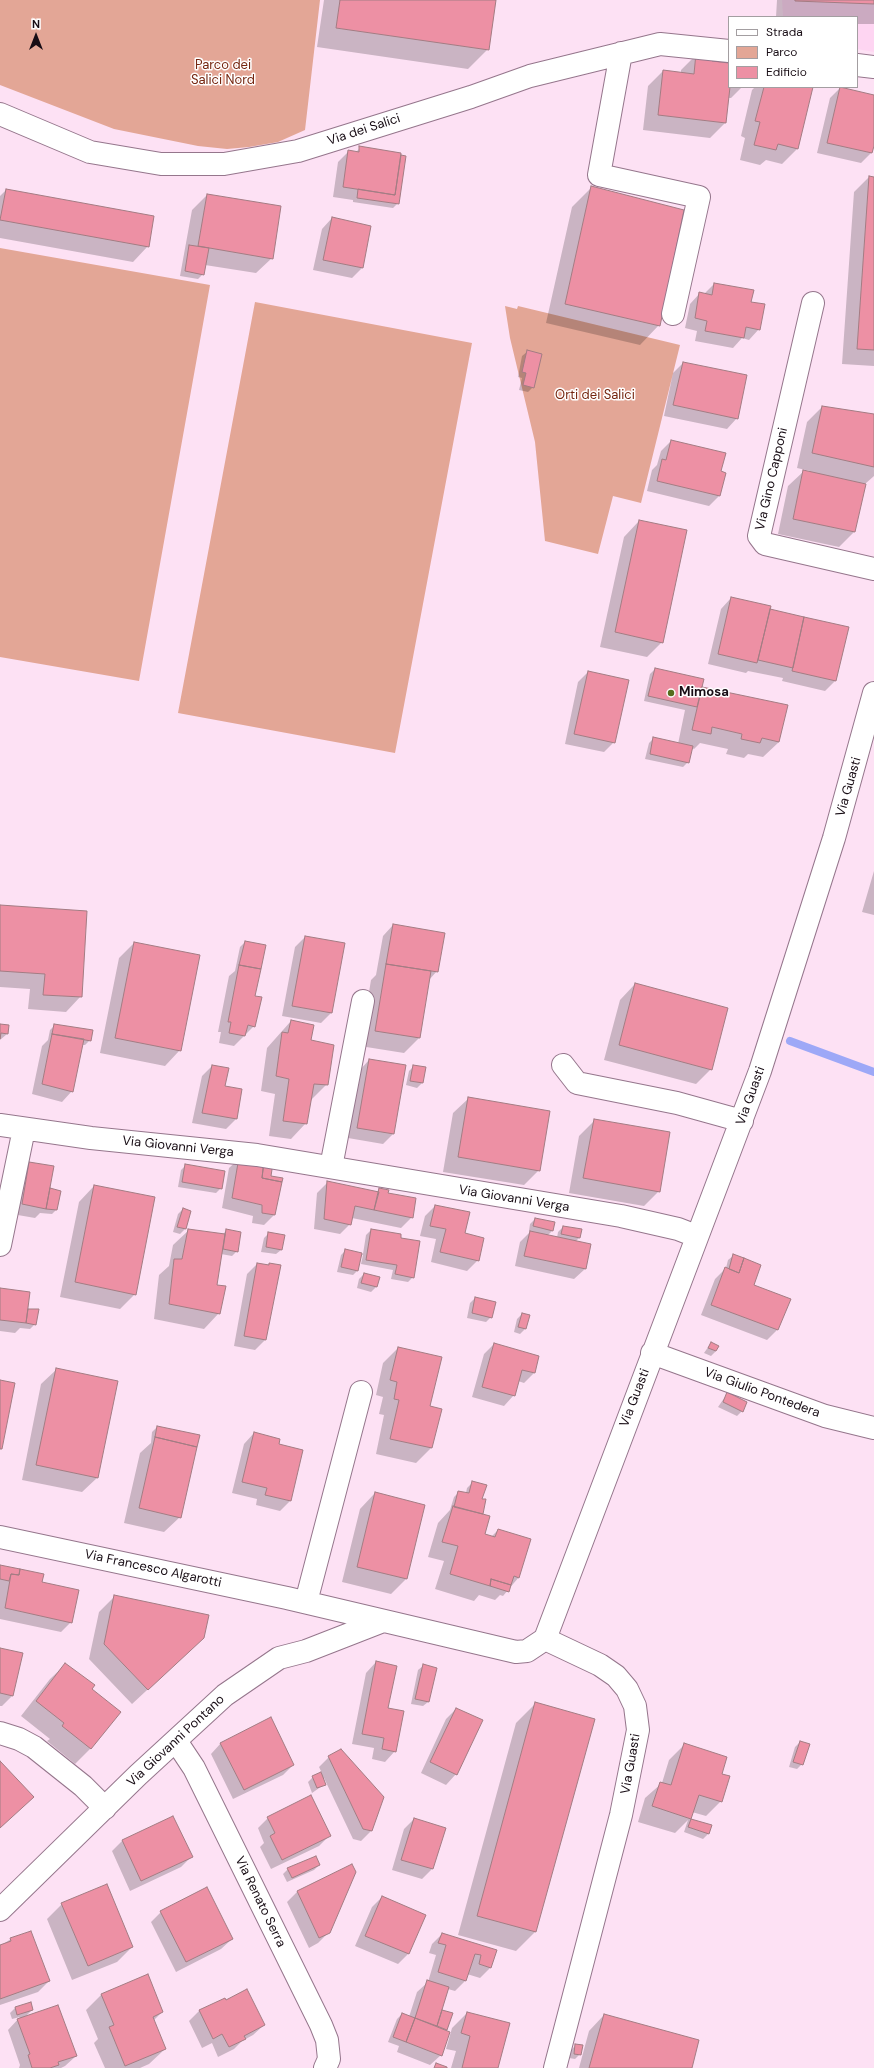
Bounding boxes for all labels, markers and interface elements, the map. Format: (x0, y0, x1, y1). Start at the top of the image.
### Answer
north arrow (16, 16, 56, 56)
legend (728, 16, 858, 88)
text: N (32, 17, 40, 31)
text: Strada (766, 24, 803, 40)
text: Parco (766, 44, 797, 60)
park label: Parco dei Salici Nord (191, 58, 255, 89)
text: Edificio (766, 64, 807, 80)
street label: Via dei Salici (326, 111, 402, 149)
park label: Orti dei Salici (555, 388, 635, 404)
street label: Via Gino Capponi (753, 426, 791, 532)
place label: Mimosa (679, 685, 729, 701)
marker: Mimosa (666, 688, 676, 698)
street label: Via Guasti (833, 755, 865, 819)
street label: Via Guasti (733, 1065, 769, 1127)
street label: Via Giovanni Verga (121, 1133, 235, 1161)
street label: Via Giovanni Verga (457, 1183, 571, 1215)
street label: Via Giulio Pontedera (702, 1365, 822, 1421)
street label: Via Guasti (617, 1367, 653, 1429)
street label: Via Francesco Algarotti (83, 1547, 223, 1591)
street label: Via Giovanni Pontano (124, 1692, 228, 1790)
street label: Via Guasti (618, 1733, 644, 1795)
street label: Via Renato Serra (231, 1854, 289, 1950)

